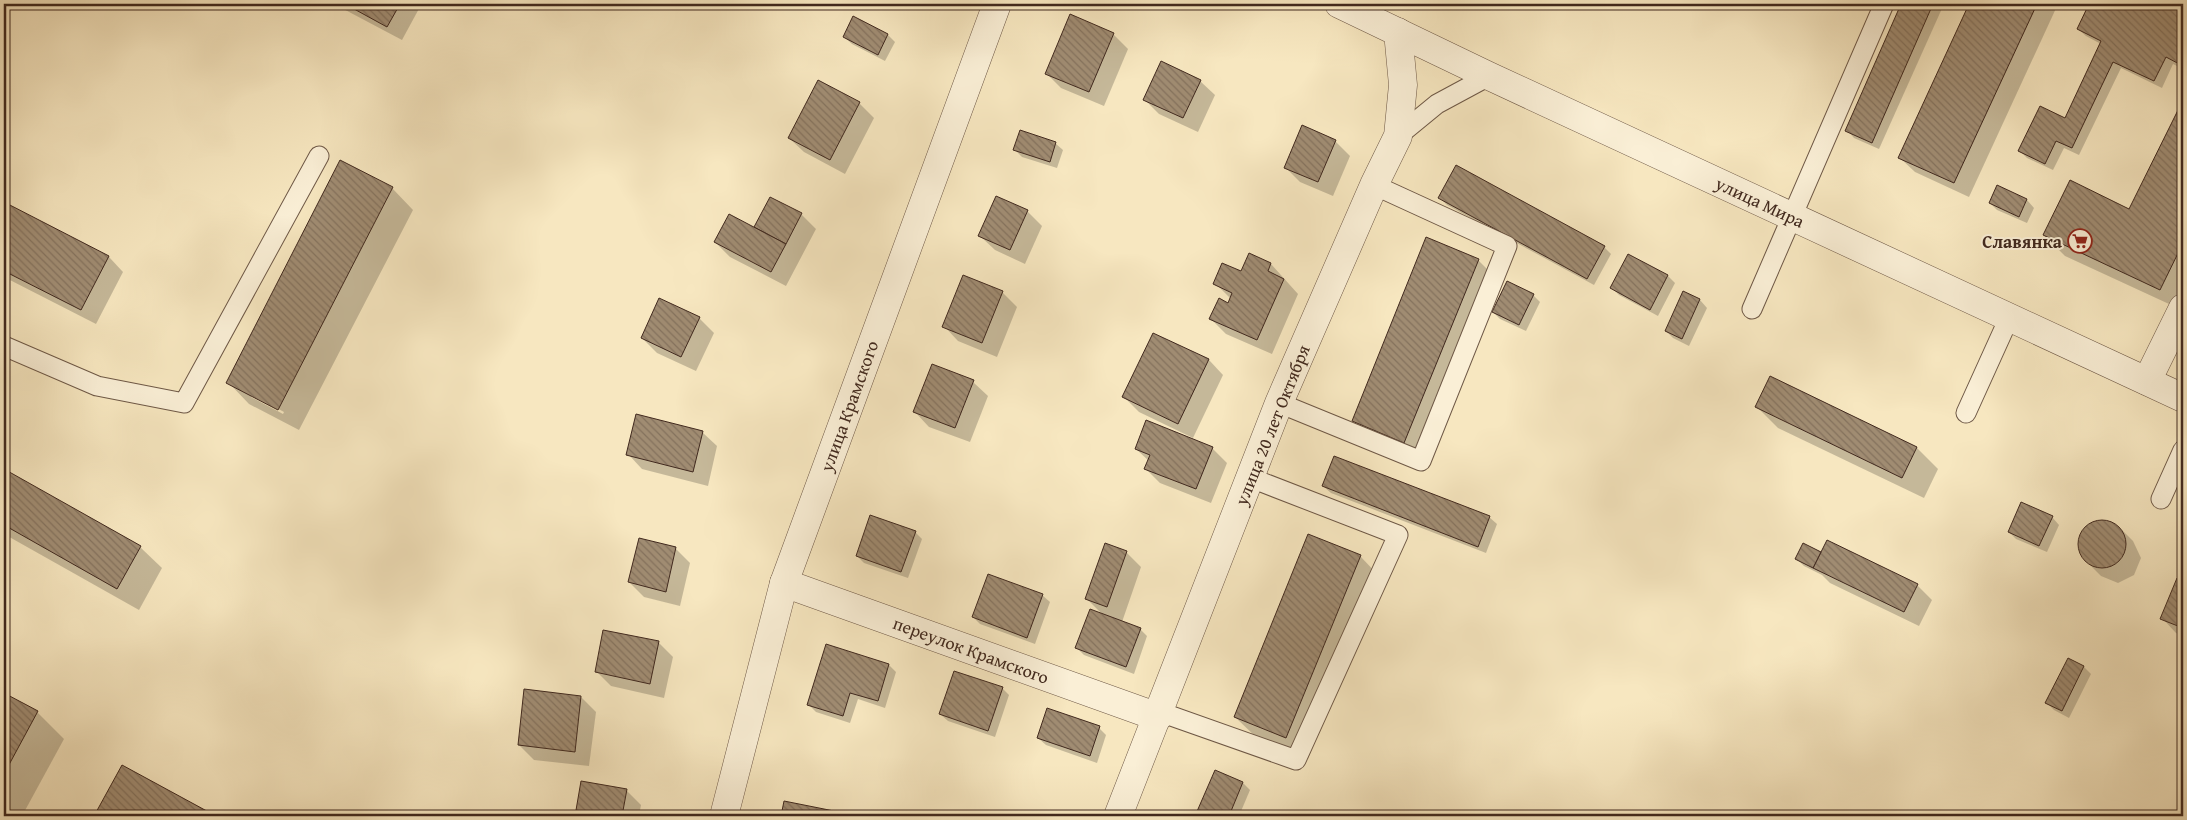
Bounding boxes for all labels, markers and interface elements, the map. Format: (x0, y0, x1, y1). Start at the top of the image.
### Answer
street label: улица Мира (1710, 169, 1809, 235)
place label: Славянка (1982, 228, 2063, 255)
supermarket icon: Славянка (2067, 228, 2093, 254)
street label: улица Крамского (812, 336, 885, 476)
street label: улица 20 лет Октября (1227, 341, 1317, 510)
street label: переулок Крамского (889, 609, 1053, 691)

